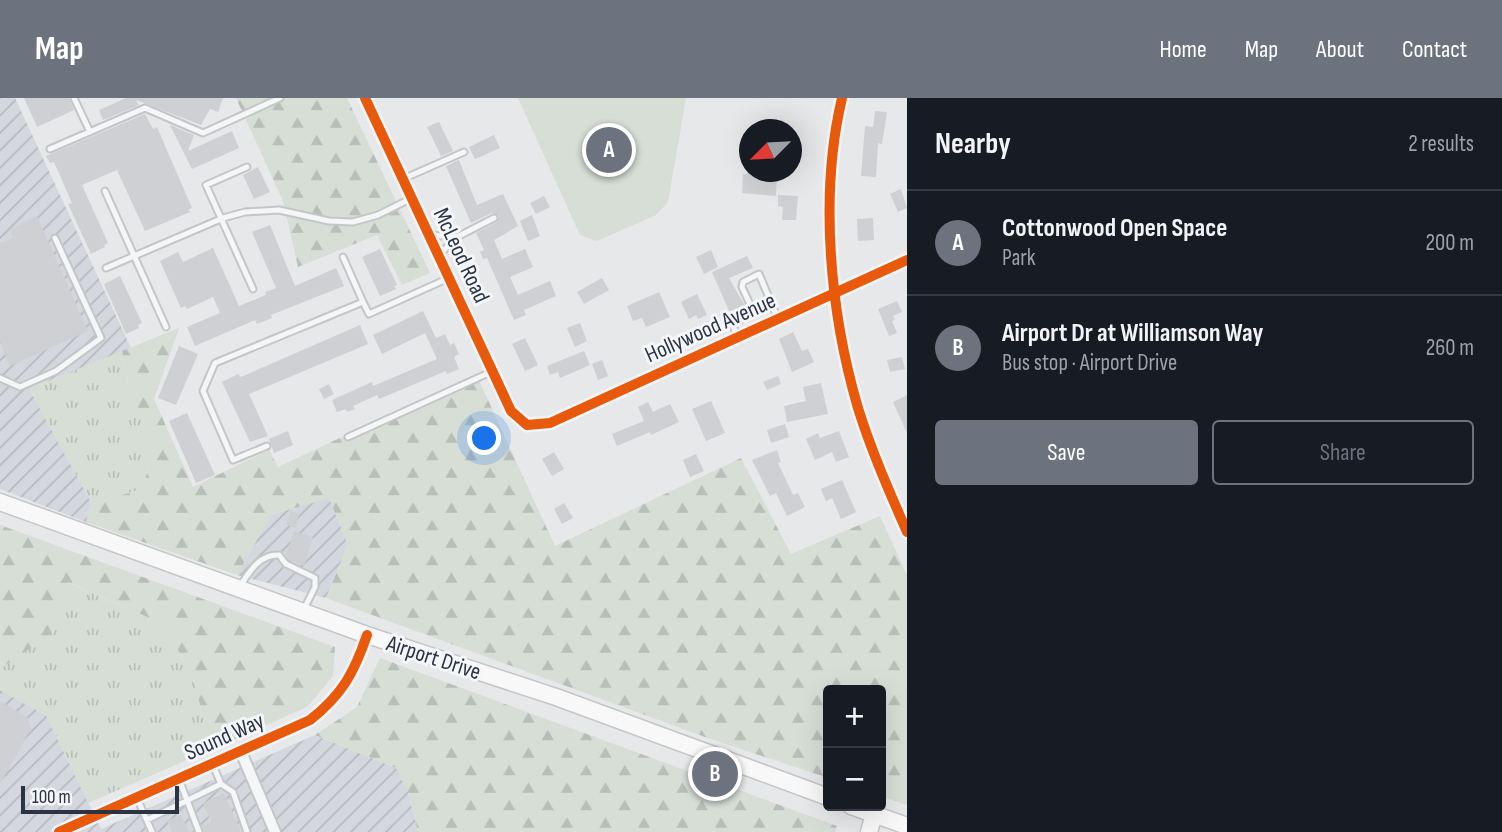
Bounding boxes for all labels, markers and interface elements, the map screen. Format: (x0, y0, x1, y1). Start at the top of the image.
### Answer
text: Map (35, 29, 84, 69)
text: Home (1159, 35, 1207, 64)
text: Map (1245, 35, 1278, 64)
text: About (1316, 35, 1364, 64)
text: Contact (1402, 35, 1467, 64)
north arrow (739, 119, 802, 182)
pin: A (586, 124, 632, 176)
text: Nearby (935, 126, 1011, 162)
text: 2 results (1408, 130, 1474, 158)
street label: McLeod Road (427, 204, 495, 307)
text: Cottonwood Open Space (1002, 213, 1227, 244)
text: A (953, 229, 963, 257)
text: 200 m (1426, 229, 1474, 257)
text: Park (1002, 244, 1036, 272)
street label: Hollywood Avenue (641, 287, 780, 369)
text: Airport Dr at Williamson Way (1002, 318, 1263, 349)
text: B (953, 334, 963, 362)
text: 260 m (1426, 334, 1474, 362)
text: Bus stop · Airport Drive (1002, 349, 1177, 377)
button: Save (935, 420, 1198, 485)
button: Share (1212, 420, 1474, 485)
your location (467, 421, 501, 455)
street label: Airport Drive (382, 629, 484, 686)
map controls (823, 685, 886, 811)
button: + (823, 685, 886, 748)
street label: Sound Way (180, 707, 269, 767)
pin: B (692, 748, 738, 800)
button: − (823, 748, 886, 811)
scale bar (21, 783, 178, 815)
text: 100 m (32, 786, 71, 809)

